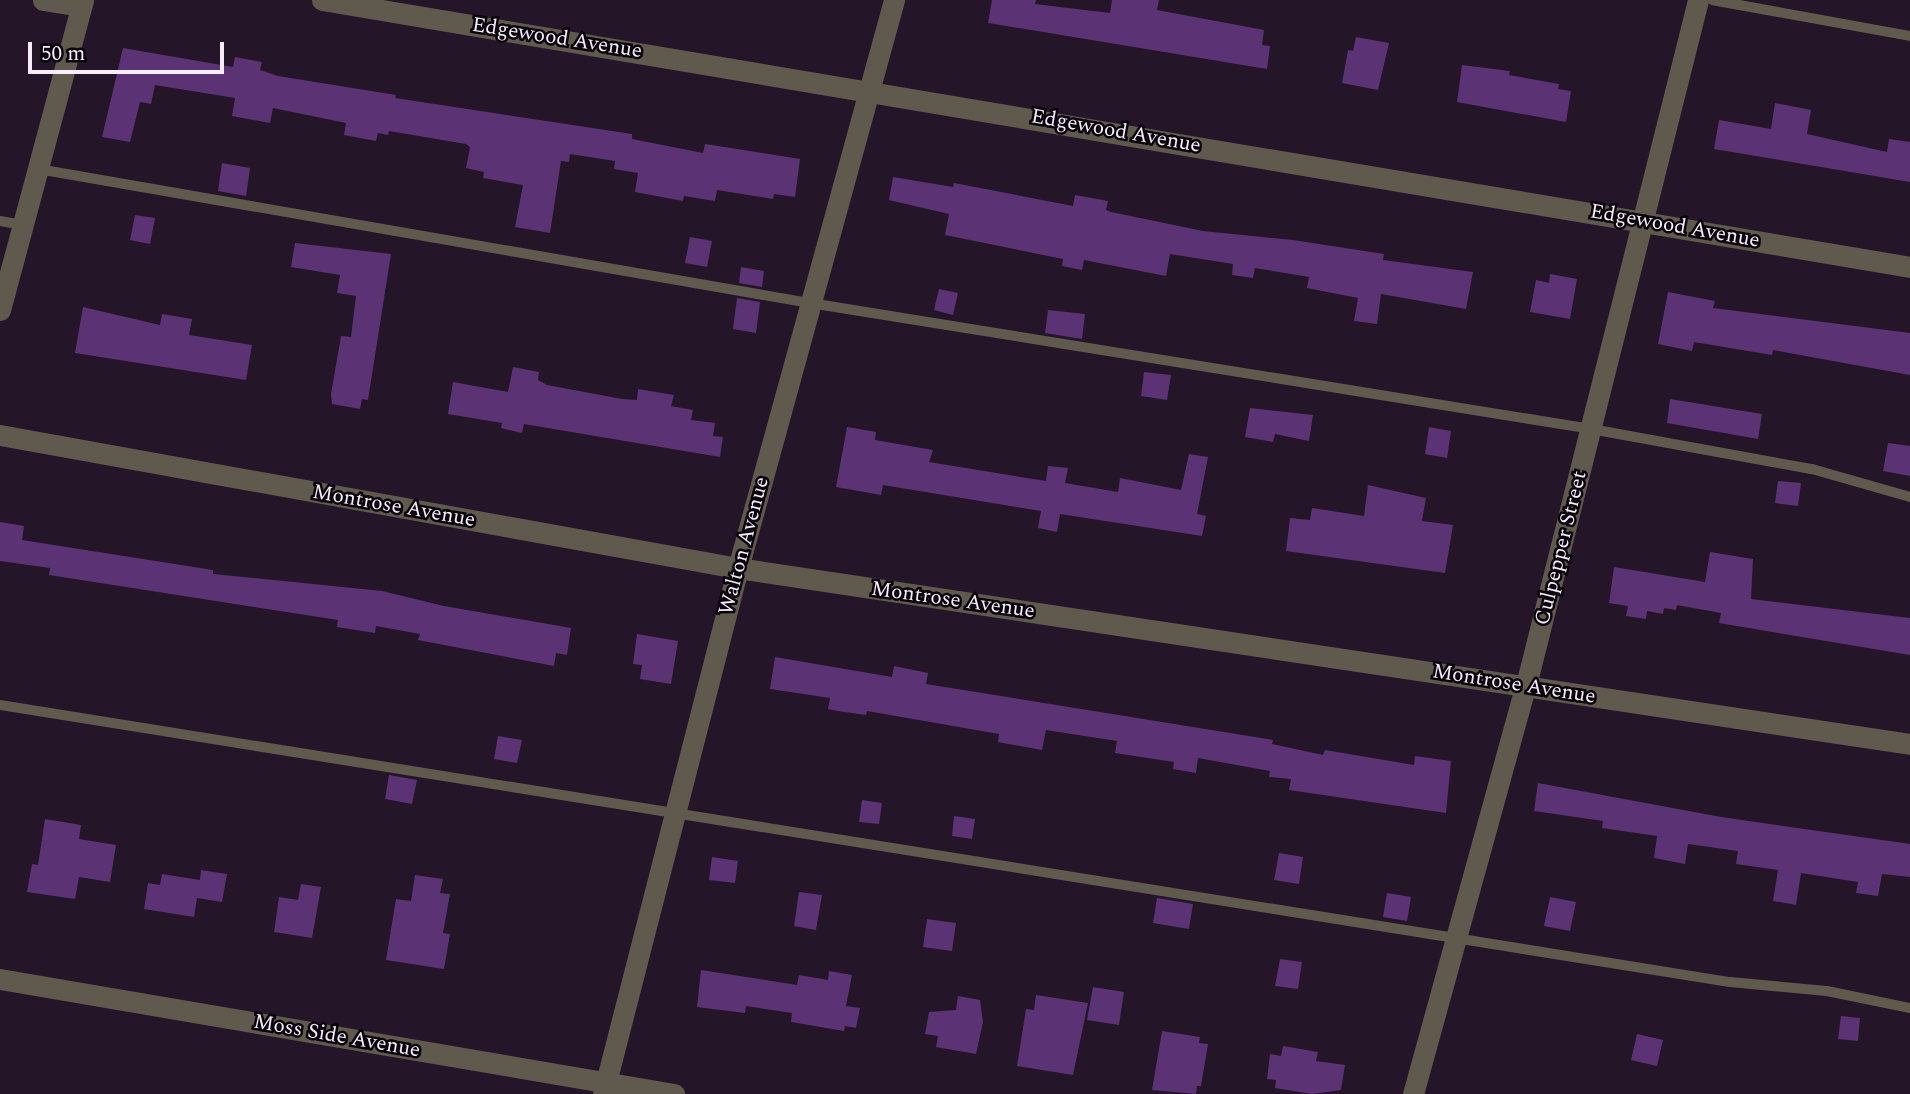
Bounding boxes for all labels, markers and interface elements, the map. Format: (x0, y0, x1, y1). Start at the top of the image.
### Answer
street label: Edgewood Avenue (470, 12, 644, 64)
scale bar (32, 28, 228, 72)
text: 50 m (41, 38, 85, 70)
street label: Edgewood Avenue (1029, 104, 1203, 158)
street label: Edgewood Avenue (1588, 199, 1762, 253)
street label: Culpepper Street (1530, 468, 1592, 628)
street label: Walton Avenue (713, 474, 775, 618)
street label: Montrose Avenue (311, 479, 477, 533)
street label: Montrose Avenue (870, 576, 1036, 624)
street label: Montrose Avenue (1431, 659, 1597, 709)
street label: Moss Side Avenue (252, 1009, 422, 1063)

